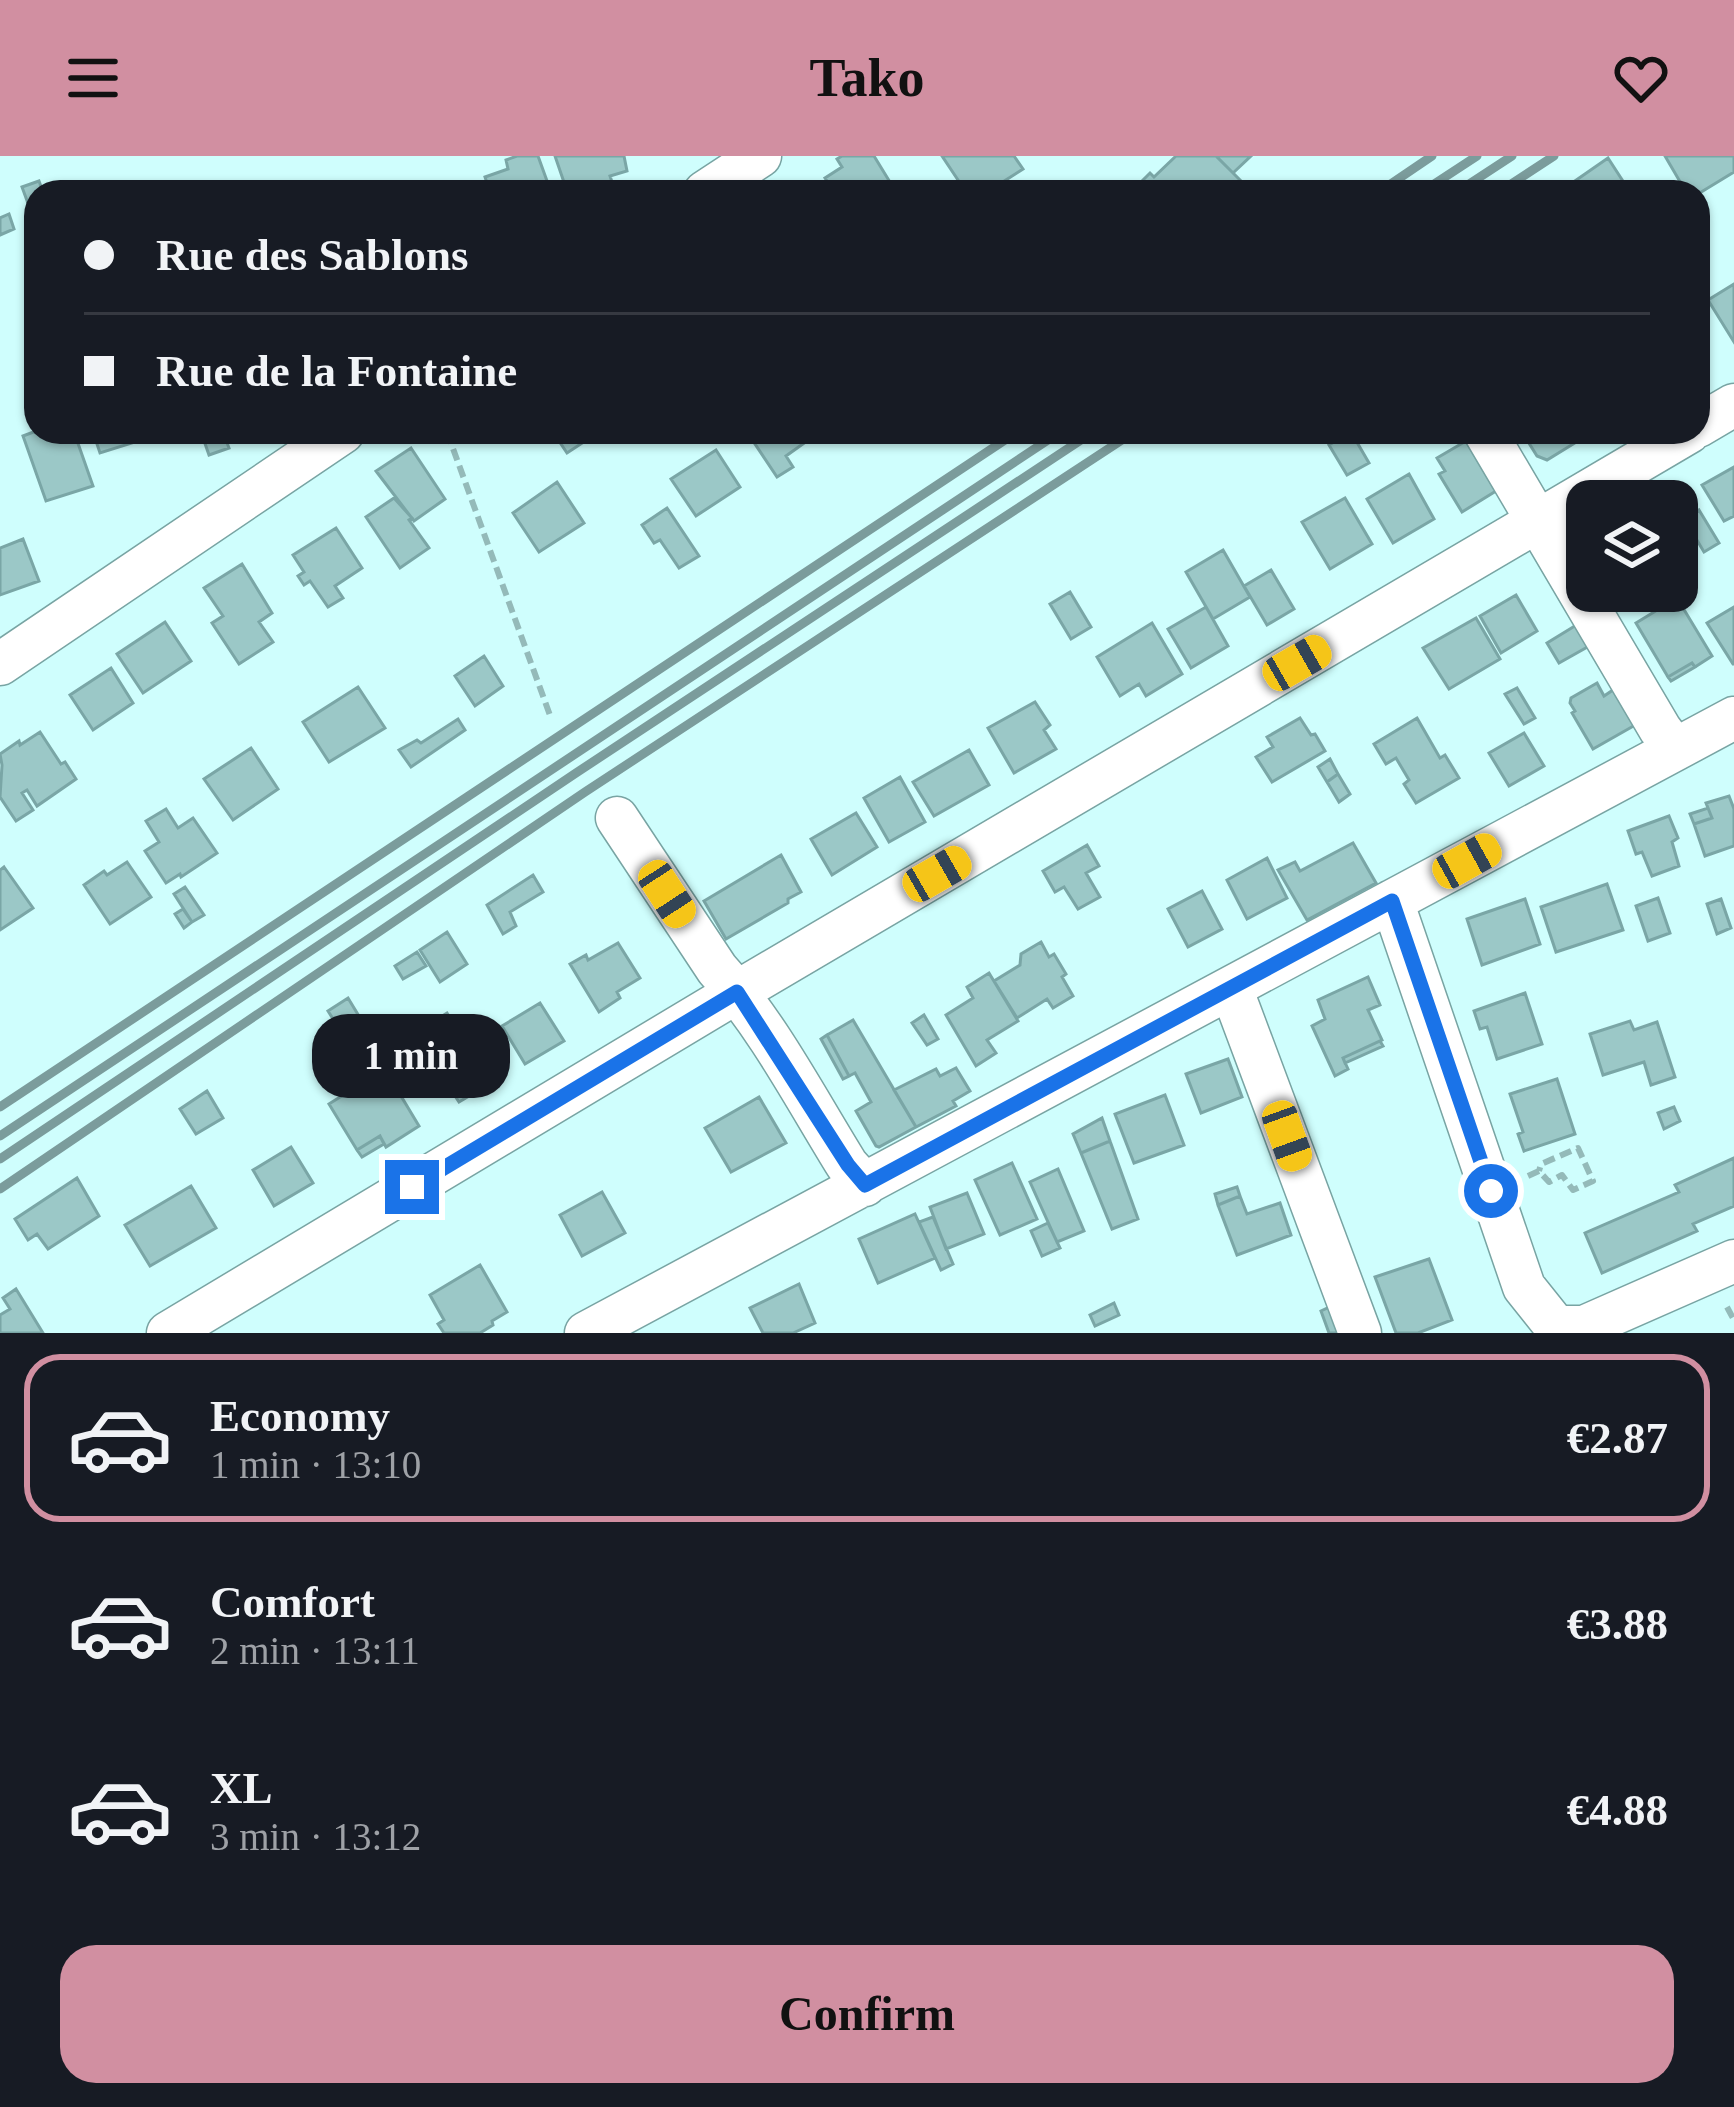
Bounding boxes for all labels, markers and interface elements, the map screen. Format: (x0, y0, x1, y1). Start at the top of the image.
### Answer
icon: menu (60, 45, 126, 111)
icon: heart (1608, 45, 1674, 111)
text: Tako (809, 48, 925, 108)
text: Rue des Sablons (156, 230, 469, 280)
text: Rue de la Fontaine (156, 346, 517, 396)
map controls (1566, 480, 1698, 612)
button: layers (1566, 480, 1698, 612)
car (1257, 629, 1337, 697)
car (1427, 828, 1507, 894)
car (897, 840, 977, 908)
car (632, 854, 702, 934)
callout: 1 min (313, 1013, 511, 1097)
text: 1 min (364, 1034, 458, 1077)
car (1258, 1096, 1316, 1176)
route end (385, 1160, 439, 1214)
route start (1464, 1164, 1518, 1218)
icon: car (66, 1384, 174, 1492)
text: Economy (210, 1391, 390, 1441)
text: €2.87 (1567, 1413, 1668, 1463)
text: 1 min · 13:10 (210, 1443, 421, 1486)
icon: car (66, 1570, 174, 1678)
text: Comfort (210, 1577, 375, 1627)
text: €3.88 (1567, 1599, 1668, 1649)
text: 2 min · 13:11 (210, 1629, 420, 1672)
icon: car (66, 1756, 174, 1864)
text: XL (210, 1763, 273, 1813)
text: €4.88 (1567, 1785, 1668, 1835)
text: 3 min · 13:12 (210, 1815, 421, 1858)
button: Confirm (60, 1945, 1674, 2083)

